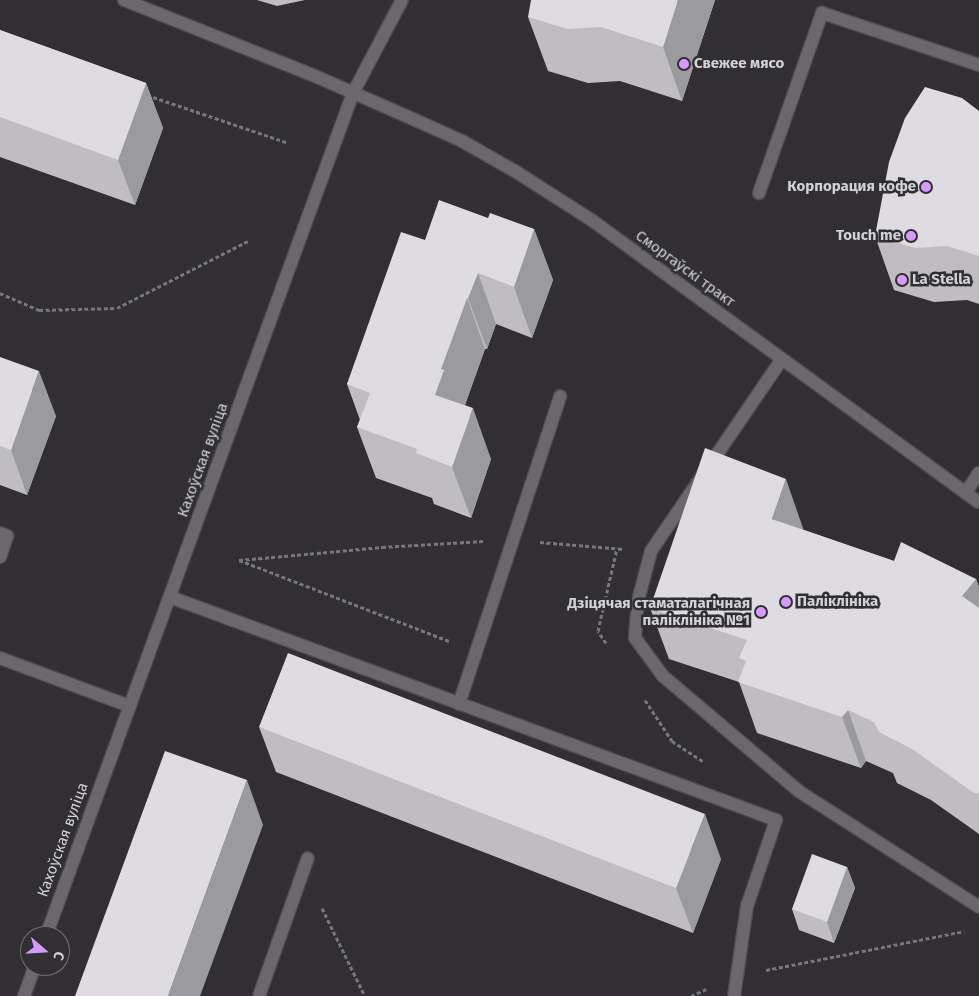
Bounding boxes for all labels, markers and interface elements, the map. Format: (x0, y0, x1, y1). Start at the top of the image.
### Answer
place label: Свежее мясо (694, 55, 784, 73)
marker: Свежее мясо (678, 58, 690, 70)
place label: Корпорация кофе (787, 178, 916, 196)
marker: Корпорация кофе (920, 181, 932, 193)
street label: Сморгаўскі тракт (632, 227, 738, 311)
place label: Touch me (836, 227, 901, 245)
marker: Touch me (905, 230, 917, 242)
place label: La Stella (912, 271, 971, 289)
marker: La Stella (896, 274, 908, 286)
street label: Кахоўская вуліца (174, 400, 232, 520)
place label: Паліклініка (797, 593, 878, 611)
place label: Дзіцячая стаматалагічная паліклініка №1 (567, 594, 750, 629)
marker: Паліклініка (779, 595, 793, 609)
marker: Дзіцячая стаматалагічная паліклініка №1 (754, 605, 768, 619)
street label: Кахоўская вуліца (34, 780, 92, 900)
north arrow (20, 926, 70, 976)
text: С (49, 949, 68, 962)

